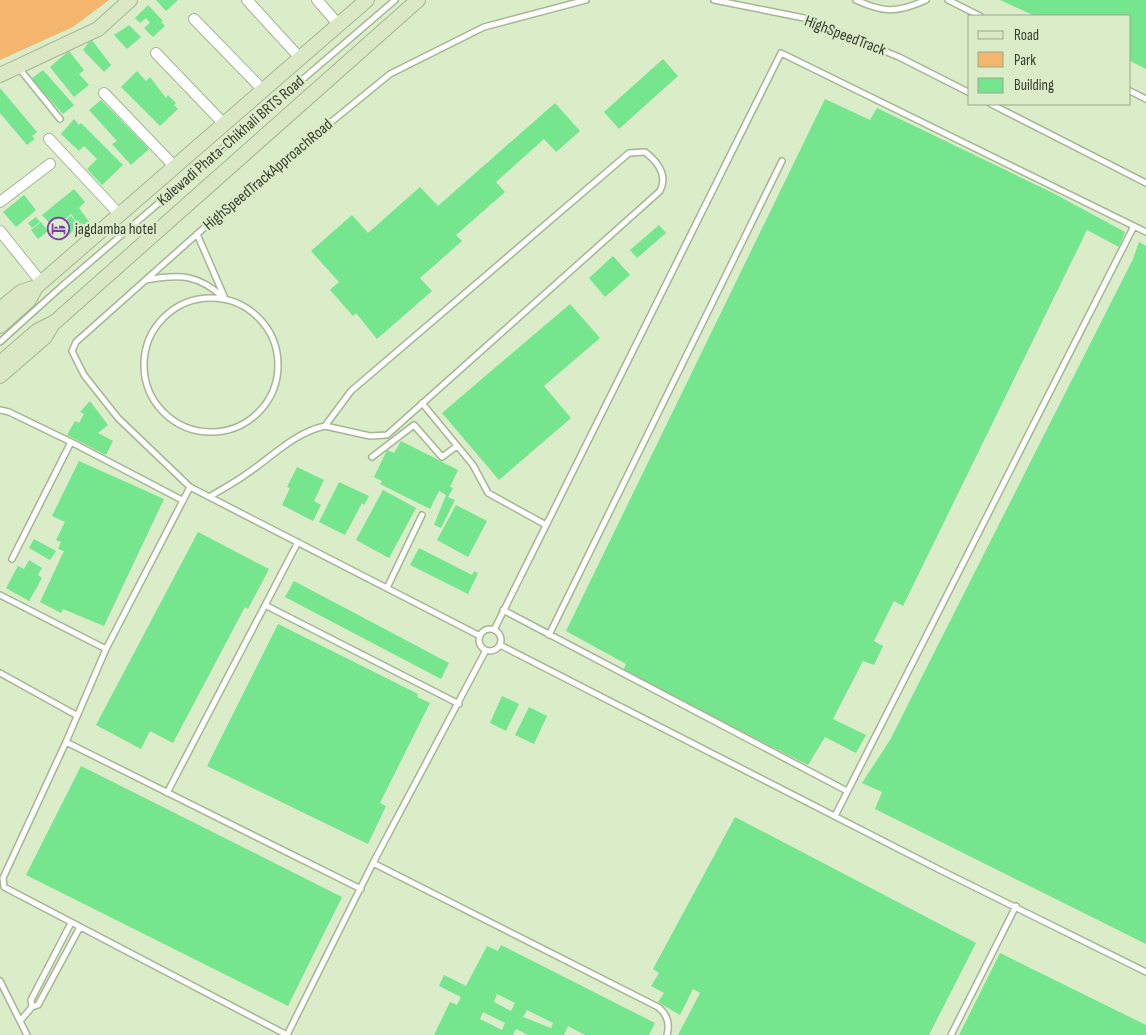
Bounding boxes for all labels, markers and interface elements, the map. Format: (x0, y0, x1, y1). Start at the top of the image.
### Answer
street label: HighSpeedTrack (802, 12, 888, 60)
legend (968, 15, 1131, 105)
text: Road (1014, 26, 1039, 45)
text: Park (1014, 51, 1036, 70)
street label: Kalewadi Phata-Chikhali BRTS Road (154, 72, 308, 210)
text: Building (1014, 76, 1054, 95)
street label: HighSpeedTrackApproachRoad (199, 115, 337, 235)
hotel icon: jagdamba hotel (47, 217, 71, 241)
place label: jagdamba hotel (74, 220, 156, 239)

